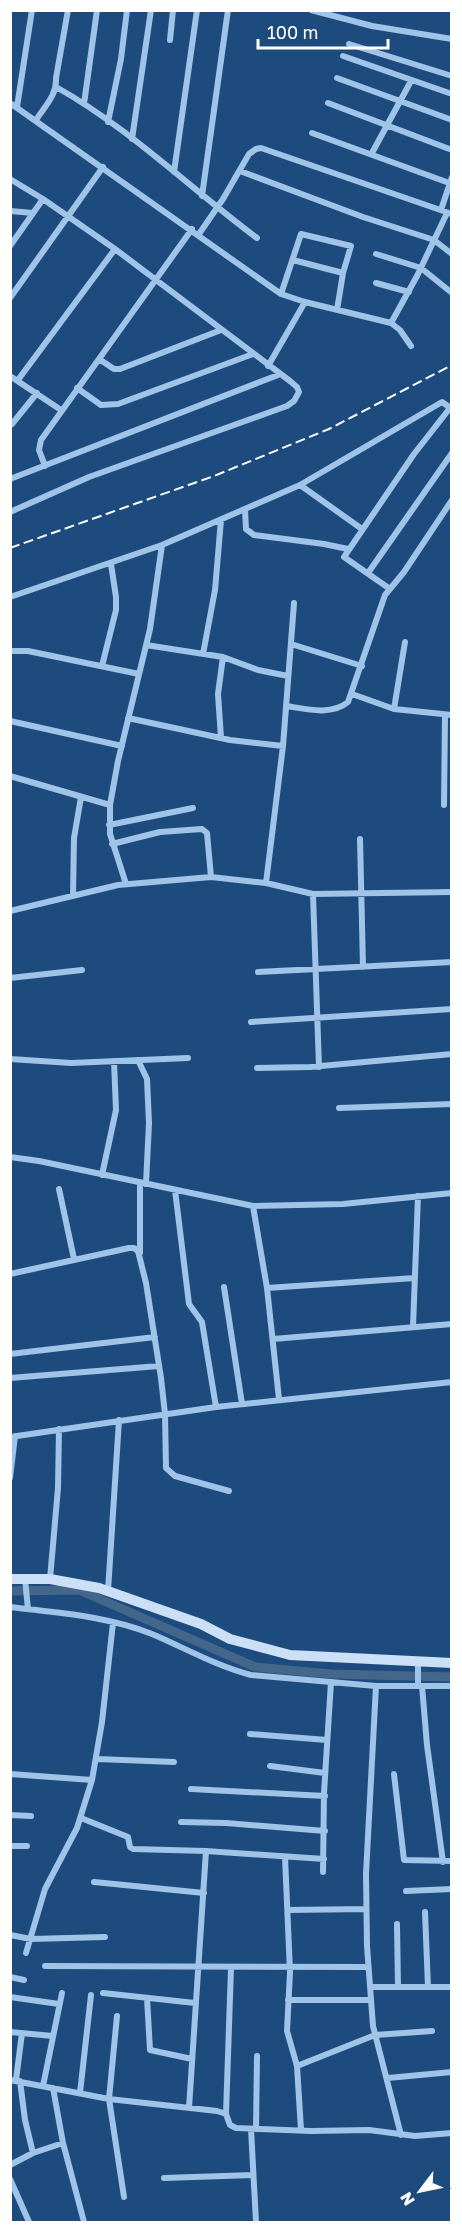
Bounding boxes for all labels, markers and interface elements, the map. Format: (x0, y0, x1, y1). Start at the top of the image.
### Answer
scale bar (258, 12, 388, 50)
text: 100 m (267, 21, 318, 43)
north arrow (390, 2161, 450, 2221)
text: N (396, 2188, 419, 2209)

